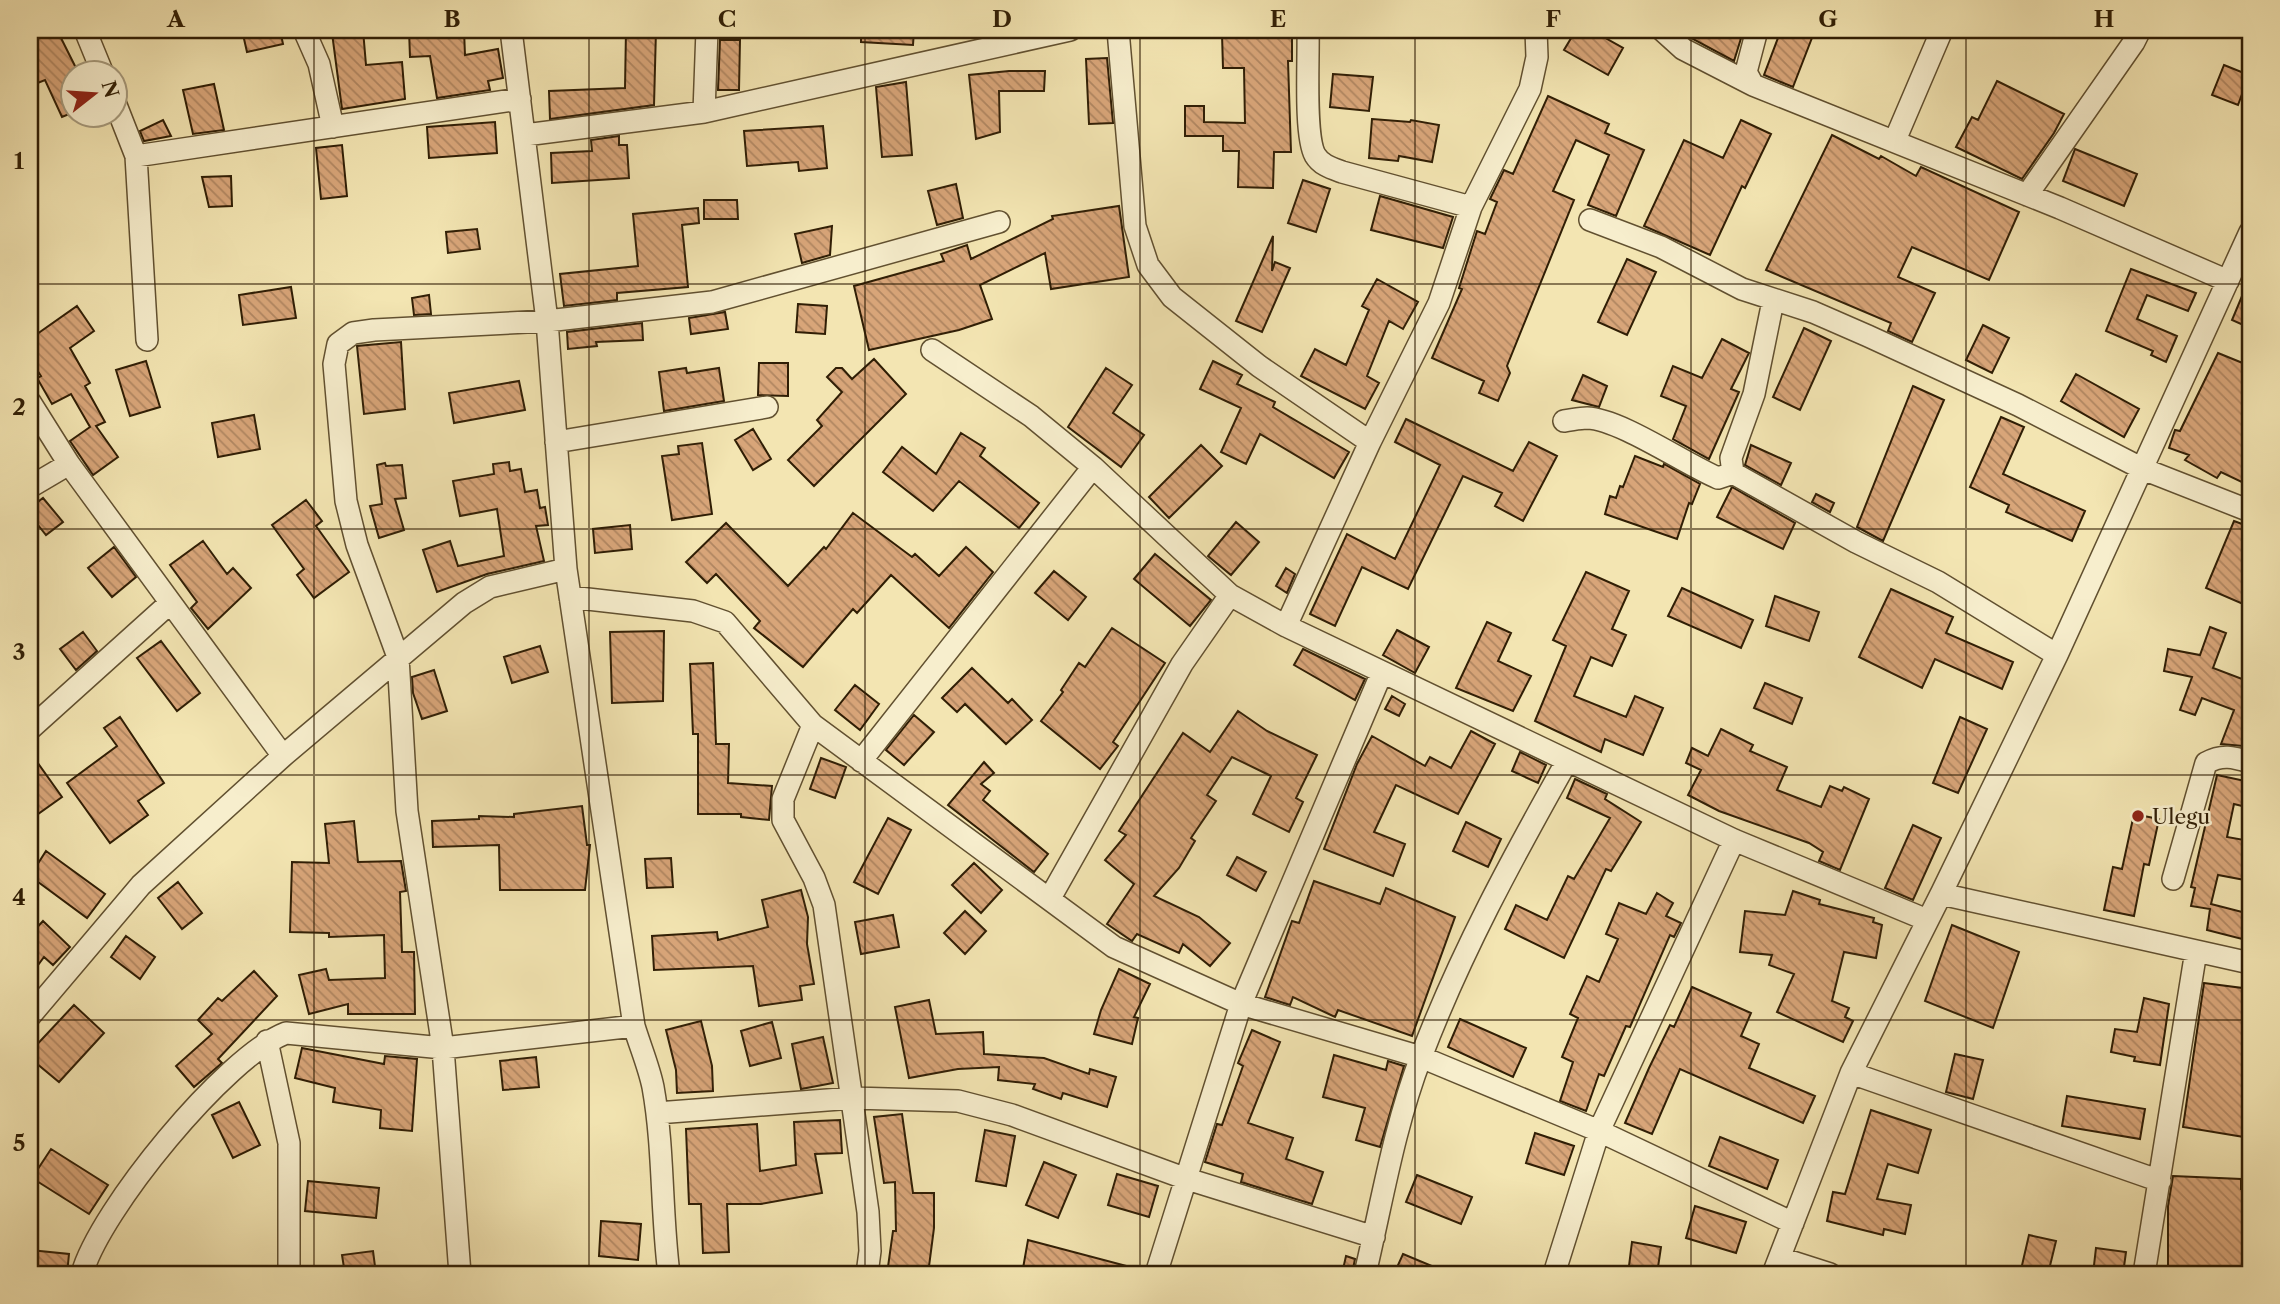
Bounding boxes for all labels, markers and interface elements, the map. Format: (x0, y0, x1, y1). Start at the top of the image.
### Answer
text: A (166, 5, 186, 33)
text: B (443, 5, 461, 33)
text: C (718, 5, 736, 33)
text: D (992, 5, 1012, 33)
text: E (1270, 5, 1286, 33)
text: F (1545, 5, 1561, 33)
text: G (1818, 5, 1838, 33)
text: H (2094, 5, 2115, 33)
north arrow (60, 60, 130, 130)
text: N (96, 78, 123, 100)
text: 1 (14, 147, 25, 175)
text: 2 (12, 393, 26, 421)
text: 3 (13, 638, 26, 666)
place label: Ulegu (2152, 804, 2210, 829)
marker: Ulegu (2130, 808, 2146, 824)
text: 4 (12, 883, 26, 911)
text: 5 (13, 1129, 25, 1157)

